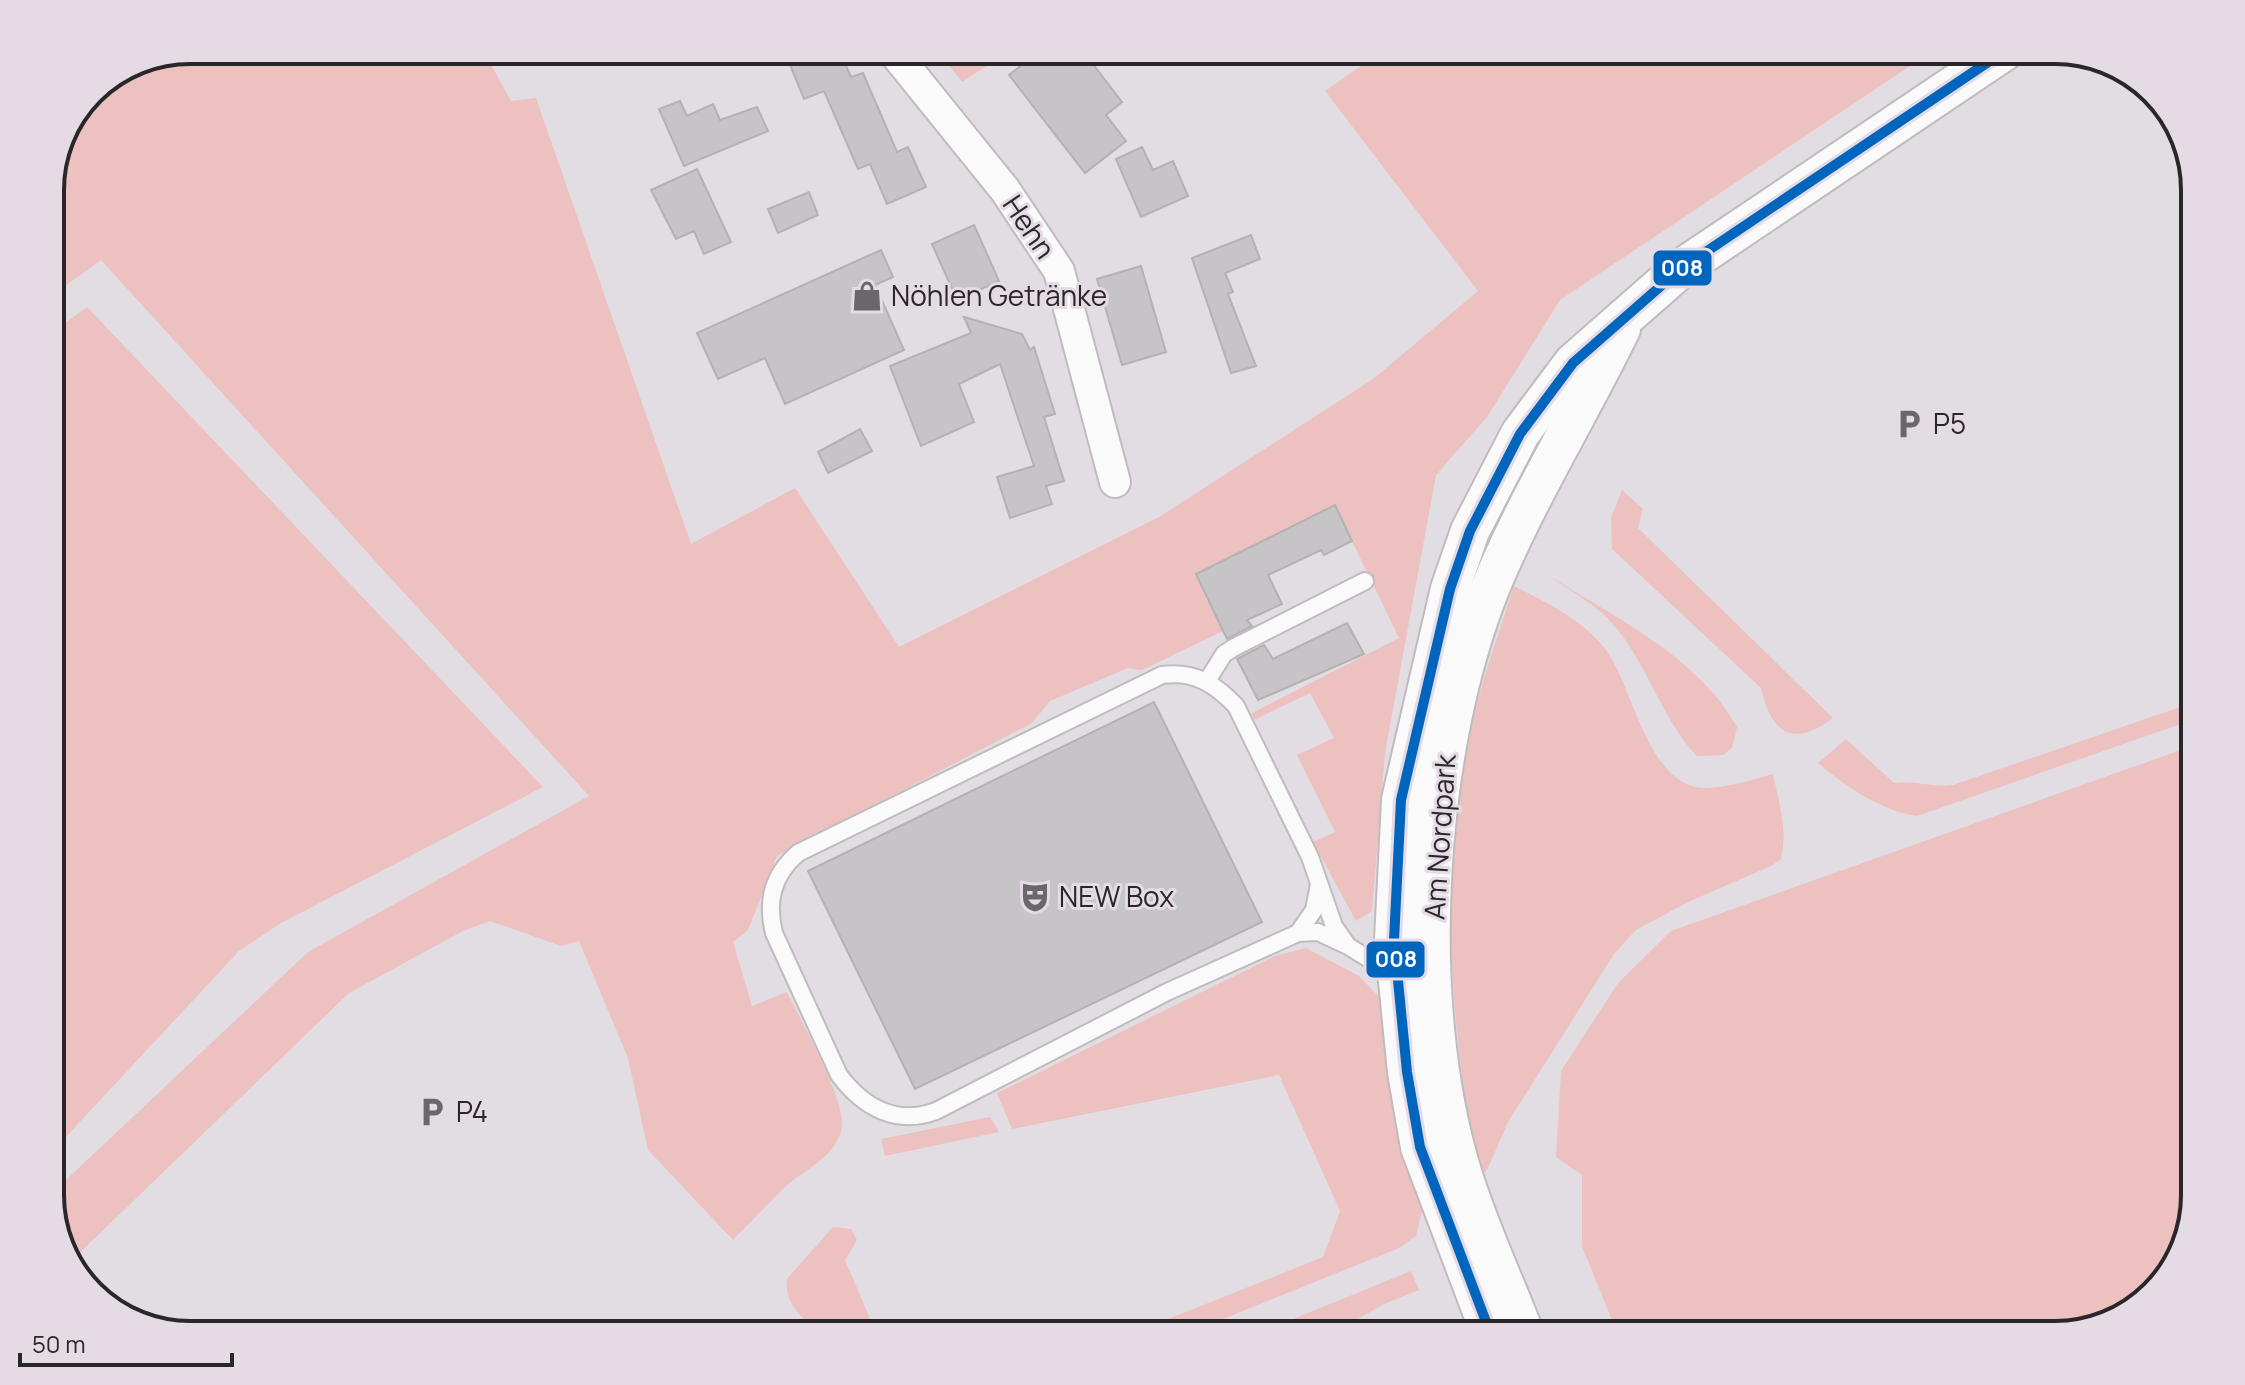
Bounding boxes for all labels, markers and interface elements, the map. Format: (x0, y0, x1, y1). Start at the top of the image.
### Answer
street label: Hehn (995, 187, 1065, 266)
line badge: 008 (1652, 249, 1713, 287)
text: 008 (1661, 253, 1703, 283)
place label: Nöhlen Getränke (891, 276, 1107, 314)
shop icon: Nöhlen Getränke (850, 279, 884, 313)
place label: P5 (1933, 404, 1966, 442)
parking icon: P5 (1892, 407, 1926, 441)
street label: Am Nordpark (1414, 752, 1464, 921)
place label: NEW Box (1059, 877, 1174, 915)
theatre icon: NEW Box (1018, 880, 1052, 914)
line badge: 008 (1365, 940, 1426, 979)
text: 008 (1375, 944, 1417, 974)
place label: P4 (456, 1092, 488, 1130)
parking icon: P4 (415, 1095, 449, 1129)
scale bar (20, 1317, 232, 1367)
text: 50 m (32, 1327, 86, 1360)

